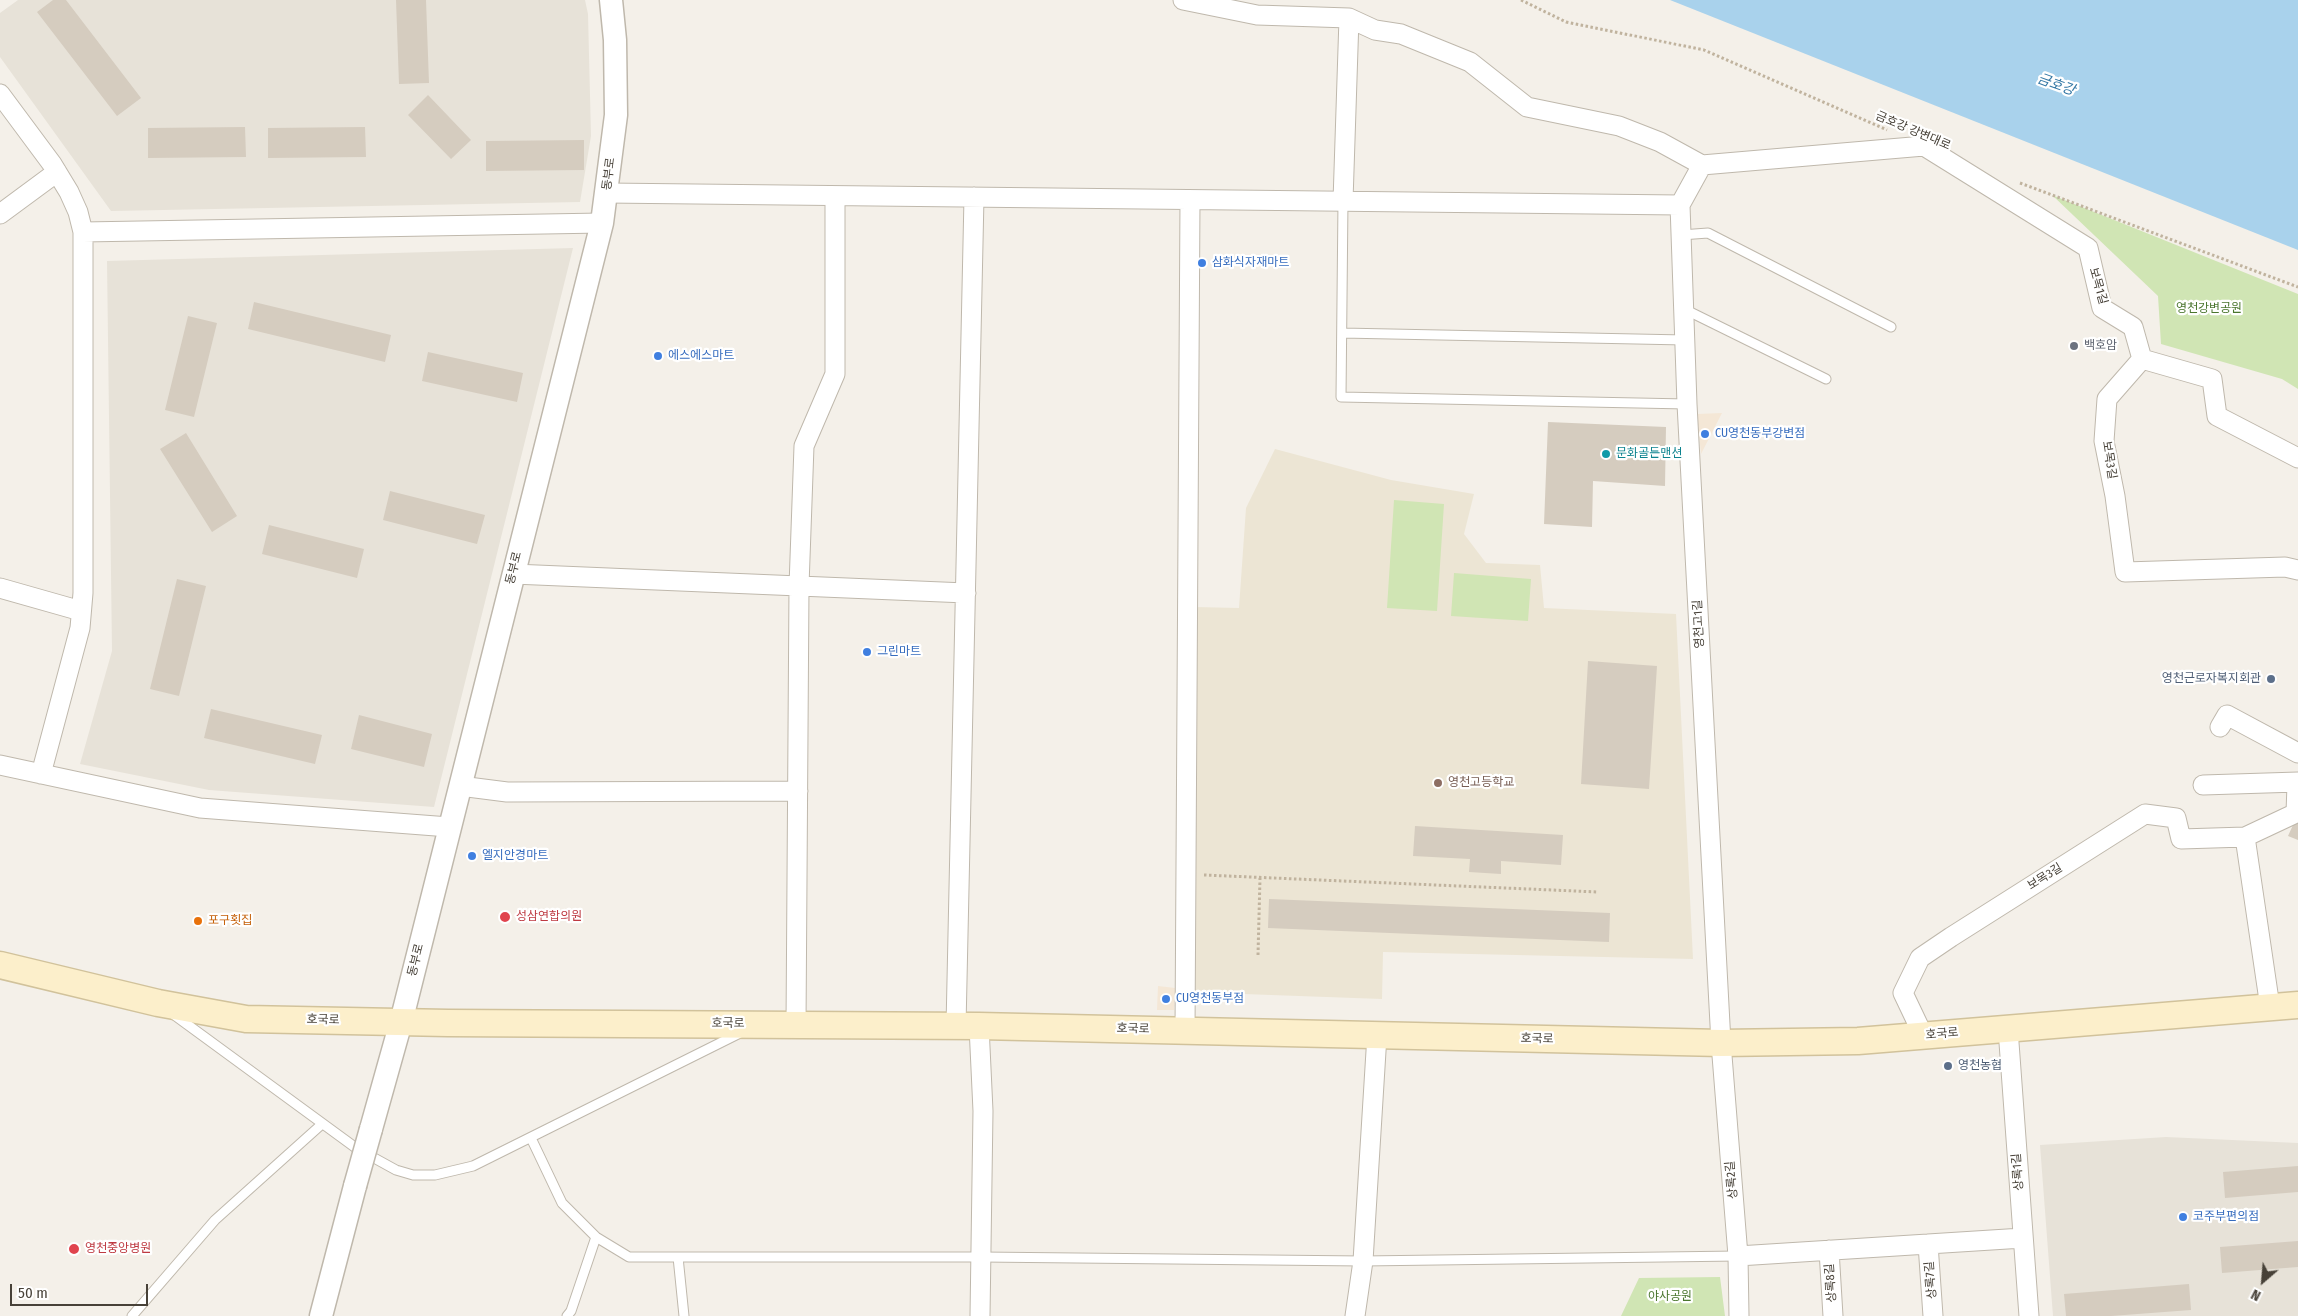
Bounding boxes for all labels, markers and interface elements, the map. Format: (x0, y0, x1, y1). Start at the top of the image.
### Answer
water label: 금호강 (2035, 70, 2077, 100)
street label: 금호강 강변대로 (1873, 109, 1953, 153)
street label: 동부로 (600, 157, 618, 191)
place label: 삼화식자재마트 (1212, 256, 1289, 270)
marker: 삼화식자재마트 (1196, 257, 1208, 269)
street label: 보목1길 (2086, 266, 2110, 306)
park label: 영천강변공원 (2176, 302, 2242, 316)
place label: 백호암 (2084, 339, 2117, 353)
marker: 백호암 (2068, 340, 2080, 352)
place label: 에스에스마트 (668, 349, 734, 363)
marker: 에스에스마트 (652, 350, 664, 362)
place label: CU영천동부강변점 (1715, 427, 1805, 441)
marker: CU영천동부강변점 (1699, 428, 1711, 440)
street label: 보목3길 (2099, 440, 2119, 480)
place label: 문화골든맨션 (1616, 447, 1682, 461)
marker: 문화골든맨션 (1600, 448, 1612, 460)
street label: 동부로 (503, 550, 525, 586)
street label: 영천고1길 (1691, 599, 1707, 649)
place label: 그린마트 (877, 645, 921, 659)
marker: 그린마트 (861, 646, 873, 658)
place label: 영천근로자복지회관 (2162, 672, 2261, 686)
marker: 영천근로자복지회관 (2265, 673, 2277, 685)
place label: 영천고등학교 (1448, 776, 1514, 790)
marker: 영천고등학교 (1432, 777, 1444, 789)
place label: 엘지안경마트 (482, 849, 548, 863)
marker: 엘지안경마트 (466, 850, 478, 862)
street label: 보목3길 (2025, 861, 2065, 893)
marker: 성삼연합의원 (498, 910, 512, 924)
place label: 성삼연합의원 (516, 910, 582, 924)
place label: 포구횟집 (208, 914, 252, 928)
marker: 포구횟집 (192, 915, 204, 927)
street label: 동부로 (405, 942, 427, 978)
place label: CU영천동부점 (1176, 992, 1244, 1006)
marker: CU영천동부점 (1160, 993, 1172, 1005)
street label: 호국로 (306, 1013, 340, 1027)
street label: 호국로 (711, 1017, 745, 1031)
street label: 호국로 (1116, 1022, 1150, 1036)
street label: 호국로 (1925, 1025, 1959, 1043)
street label: 호국로 (1520, 1032, 1554, 1046)
place label: 영천농협 (1958, 1059, 2002, 1073)
marker: 영천농협 (1942, 1060, 1954, 1072)
street label: 상록1길 (2009, 1153, 2027, 1191)
street label: 상록2길 (1723, 1160, 1741, 1200)
place label: 코주부편의점 (2193, 1210, 2259, 1224)
marker: 코주부편의점 (2177, 1211, 2189, 1223)
marker: 영천중앙병원 (67, 1242, 81, 1256)
place label: 영천중앙병원 (85, 1242, 151, 1256)
north arrow (2238, 1256, 2288, 1306)
street label: 상록7길 (1922, 1260, 1940, 1300)
street label: 상록8길 (1822, 1263, 1840, 1303)
scale bar (12, 1274, 150, 1306)
text: 50 m (18, 1284, 48, 1302)
text: N (2248, 1285, 2264, 1304)
park label: 야사공원 (1648, 1290, 1692, 1304)

